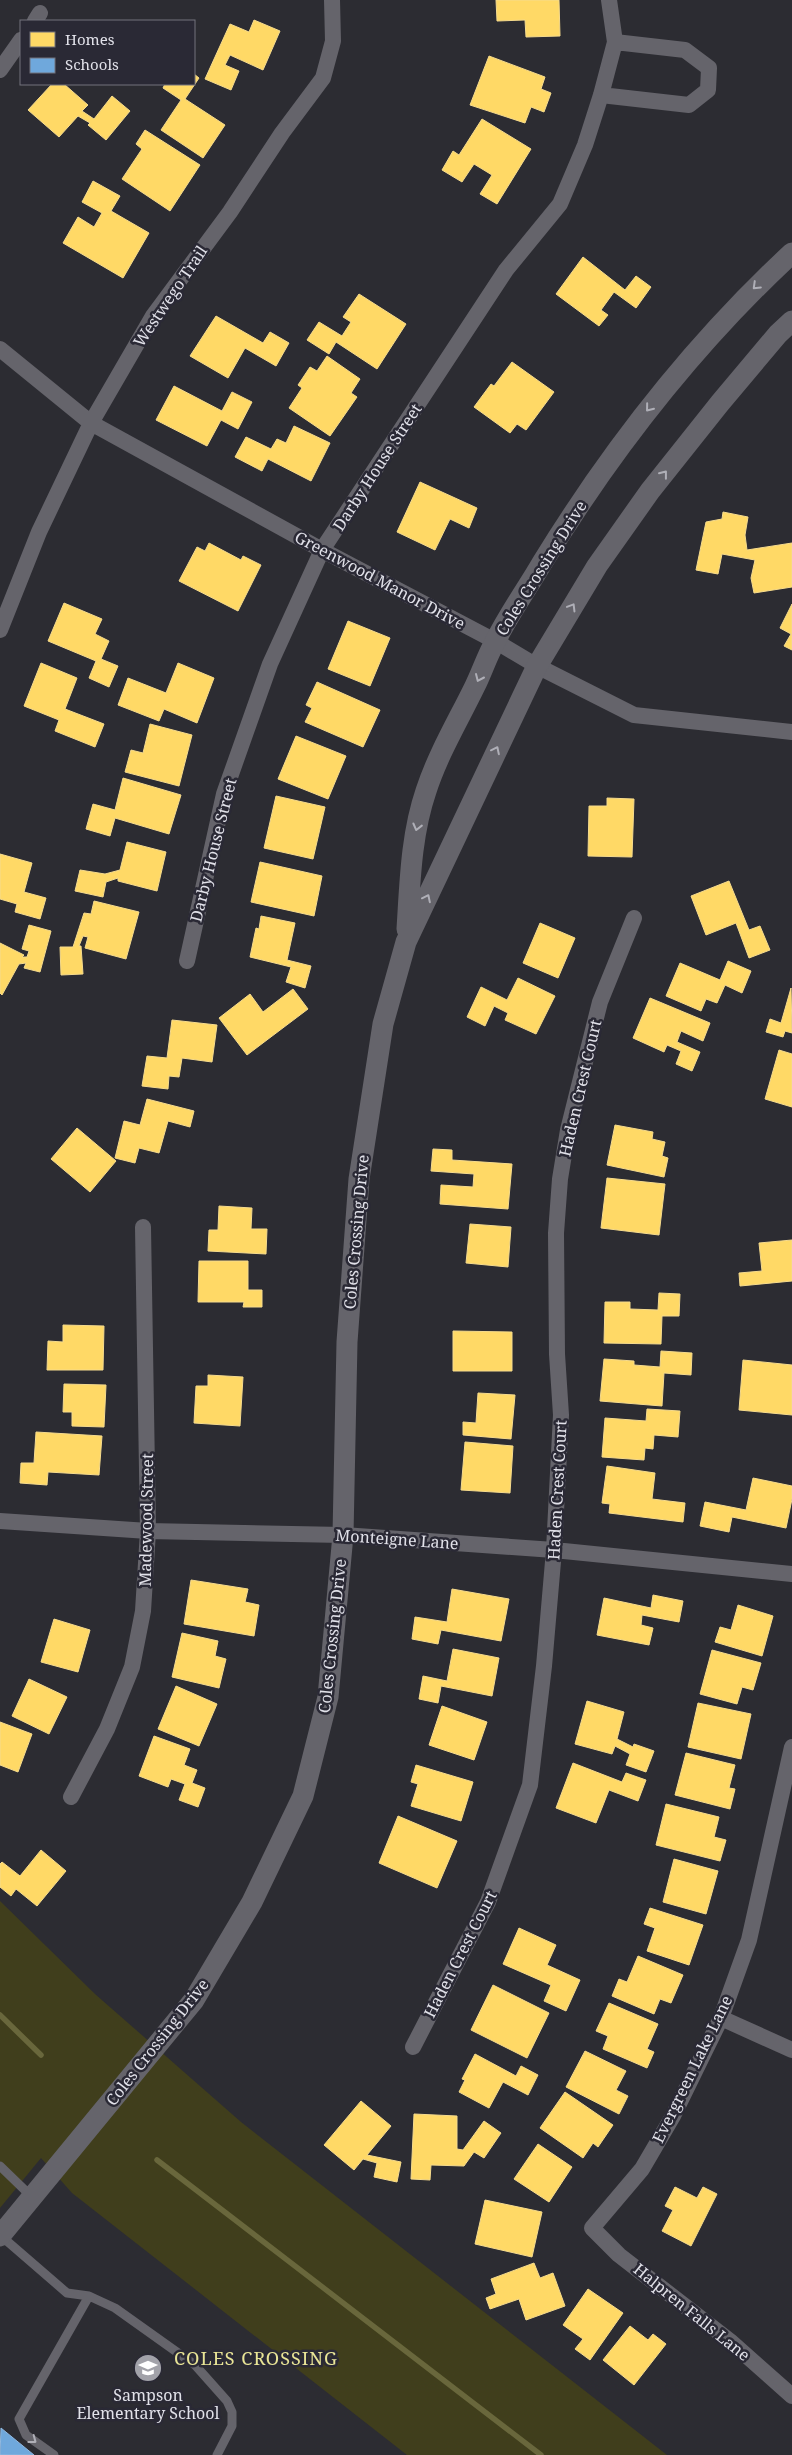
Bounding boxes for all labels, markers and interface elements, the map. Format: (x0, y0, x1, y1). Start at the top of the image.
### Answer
legend (20, 20, 195, 85)
text: Homes (65, 29, 115, 49)
text: Schools (65, 54, 119, 74)
street label: Westwego Trail (128, 241, 212, 351)
one-way arrow (753, 280, 762, 289)
street label: Darby House Street (328, 399, 427, 535)
one-way arrow (647, 402, 655, 411)
one-way arrow (659, 470, 668, 479)
street label: Coles Crossing Drive (491, 496, 591, 640)
street label: Greenwood Manor Drive (291, 526, 469, 634)
one-way arrow (566, 604, 576, 613)
one-way arrow (474, 673, 485, 682)
one-way arrow (490, 747, 500, 756)
street label: Darby House Street (184, 775, 242, 924)
one-way arrow (412, 823, 423, 832)
one-way arrow (421, 894, 431, 903)
street label: Haden Crest Court (554, 1017, 607, 1159)
street label: Coles Crossing Drive (338, 1154, 374, 1310)
street label: Haden Crest Court (542, 1419, 572, 1560)
street label: Madewood Street (134, 1453, 158, 1587)
street label: Monteigne Lane (335, 1524, 459, 1554)
street label: Coles Crossing Drive (313, 1558, 351, 1714)
street label: Haden Crest Court (418, 1886, 502, 2021)
street label: Coles Crossing Drive (101, 1974, 213, 2110)
street label: Evergreen Lake Lane (647, 1992, 737, 2146)
street label: Halpren Falls Lane (629, 2258, 755, 2366)
district label: COLES CROSSING (174, 2346, 338, 2370)
school or university icon: Sampson Elementary School (133, 2353, 163, 2383)
place label: Sampson Elementary School (76, 2384, 220, 2424)
one-way arrow (27, 2434, 36, 2442)

